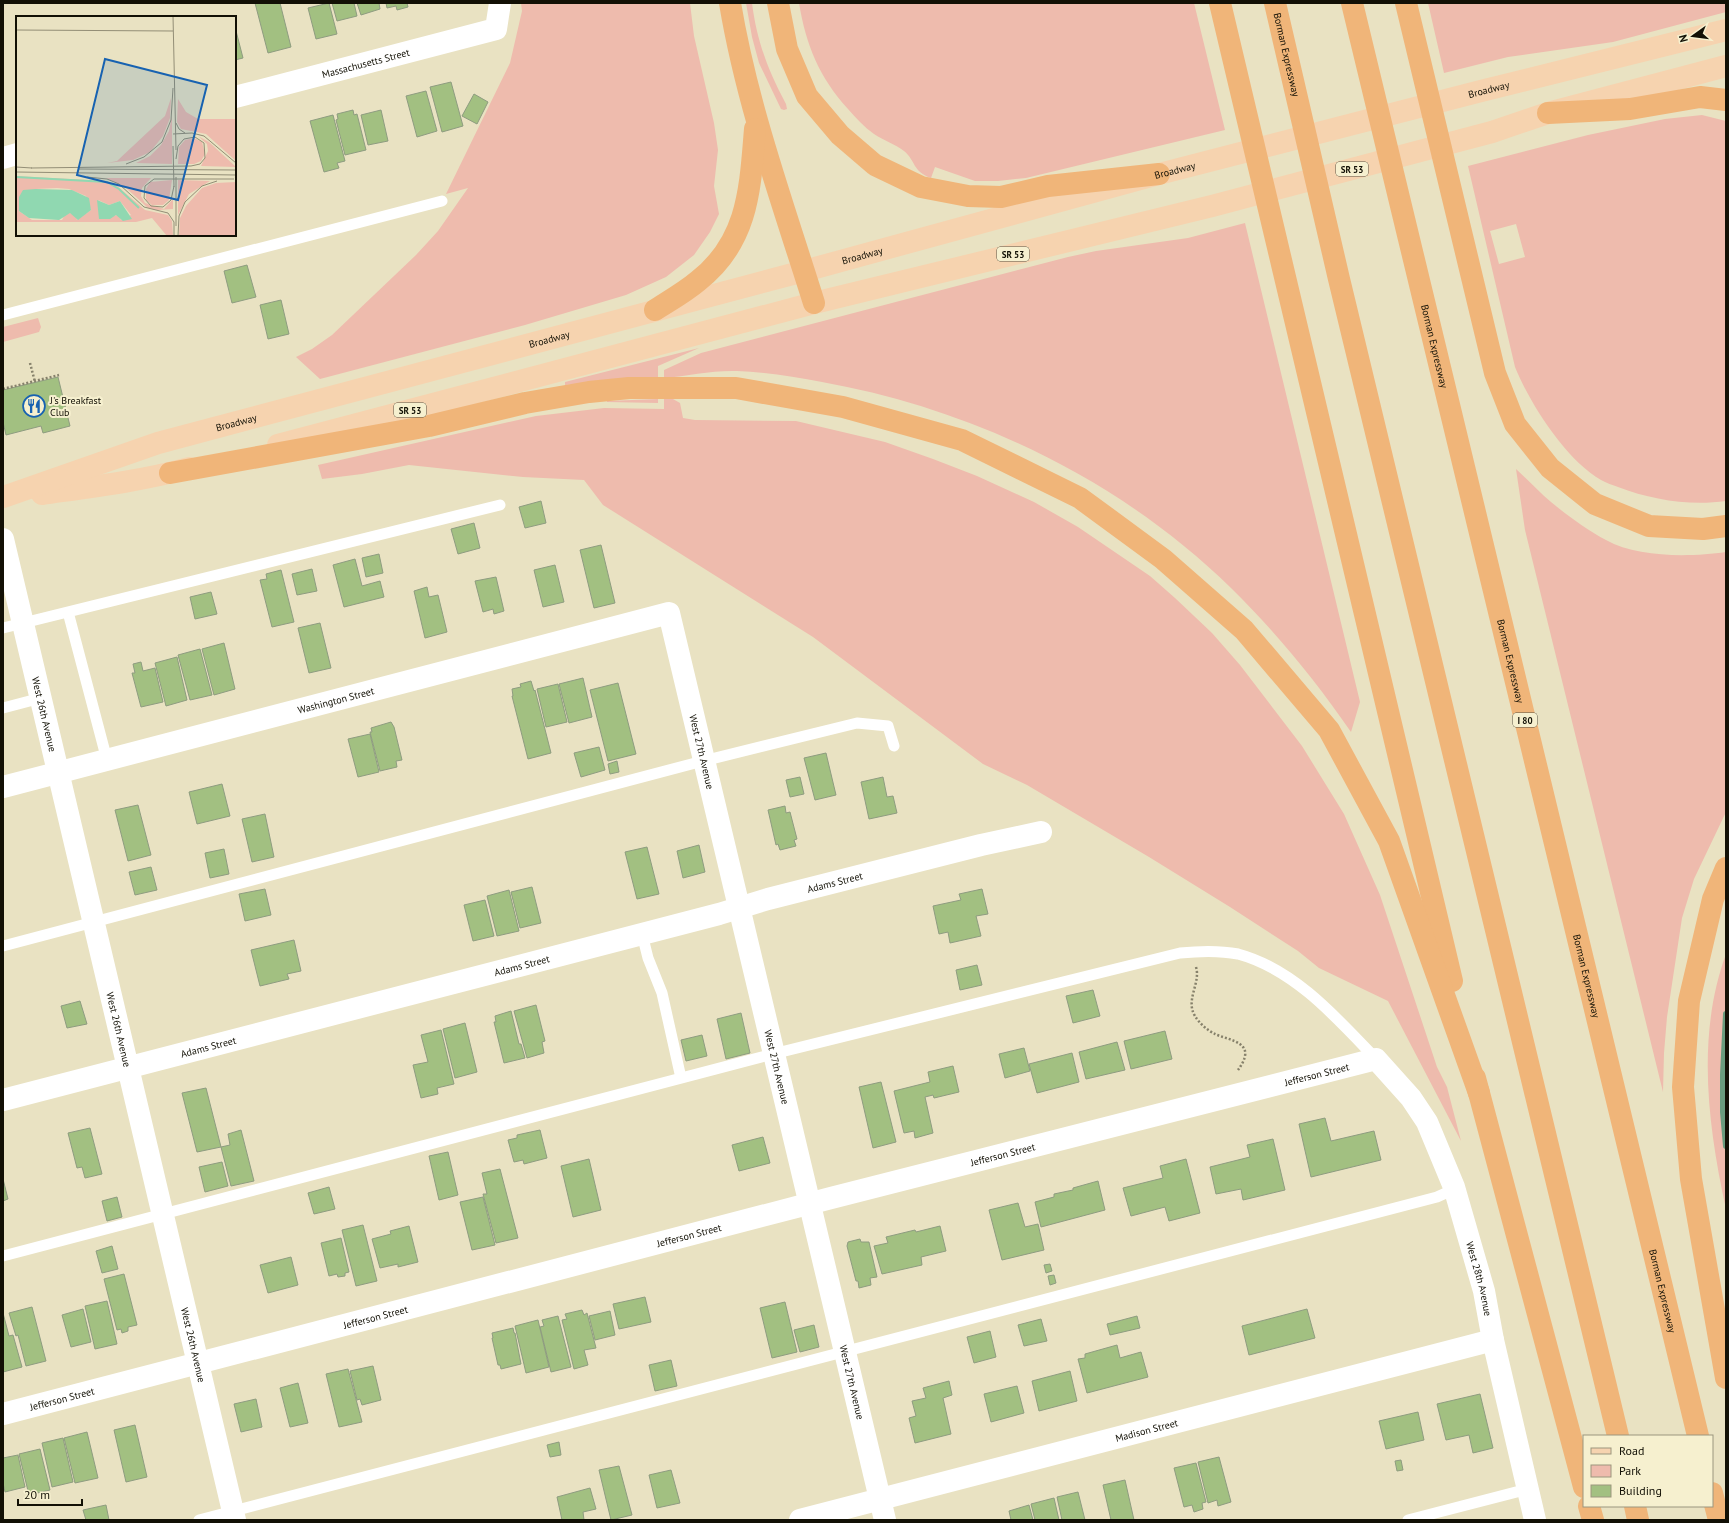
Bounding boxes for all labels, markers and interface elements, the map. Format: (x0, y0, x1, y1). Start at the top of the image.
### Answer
street label: Borman Expressway (1271, 11, 1303, 98)
inset map (16, 16, 236, 236)
north arrow (1673, 16, 1713, 56)
text: N (1676, 33, 1691, 44)
street label: Massachusetts Street (320, 45, 412, 81)
street label: Broadway (1467, 78, 1511, 101)
street label: Broadway (1153, 158, 1197, 181)
road number: SR 53 (1336, 162, 1368, 176)
street label: Broadway (840, 243, 885, 267)
road number: SR 53 (997, 247, 1029, 261)
street label: Borman Expressway (1418, 303, 1451, 390)
street label: Broadway (527, 327, 572, 351)
restaurant icon: J's Breakfast Club (21, 393, 47, 419)
place label: J's Breakfast Club (49, 394, 102, 419)
road number: SR 53 (394, 403, 426, 417)
street label: Broadway (214, 410, 258, 434)
street label: Borman Expressway (1495, 618, 1527, 705)
street label: West 26th Avenue (29, 675, 60, 753)
street label: Washington Street (296, 684, 376, 716)
street label: West 27th Avenue (687, 713, 717, 790)
road number: I 80 (1513, 713, 1537, 727)
street label: Adams Street (806, 869, 865, 895)
street label: Borman Expressway (1571, 933, 1603, 1020)
street label: Adams Street (493, 952, 551, 979)
street label: West 26th Avenue (104, 991, 134, 1068)
street label: West 27th Avenue (762, 1028, 792, 1106)
street label: Adams Street (179, 1033, 238, 1060)
street label: Jefferson Street (1282, 1059, 1351, 1089)
street label: Jefferson Street (968, 1140, 1037, 1169)
street label: Jefferson Street (654, 1220, 723, 1250)
street label: West 28th Avenue (1464, 1240, 1495, 1317)
street label: Borman Expressway (1647, 1248, 1679, 1335)
street label: Jefferson Street (341, 1302, 410, 1332)
street label: West 26th Avenue (178, 1306, 209, 1384)
street label: West 27th Avenue (837, 1343, 867, 1421)
street label: Jefferson Street (27, 1384, 96, 1413)
street label: Madison Street (1114, 1415, 1180, 1444)
legend (1583, 1435, 1713, 1507)
text: Road (1619, 1443, 1644, 1458)
text: Park (1619, 1463, 1641, 1478)
scale bar (18, 1481, 82, 1507)
text: Building (1619, 1483, 1662, 1498)
text: 20 m (24, 1487, 50, 1502)

